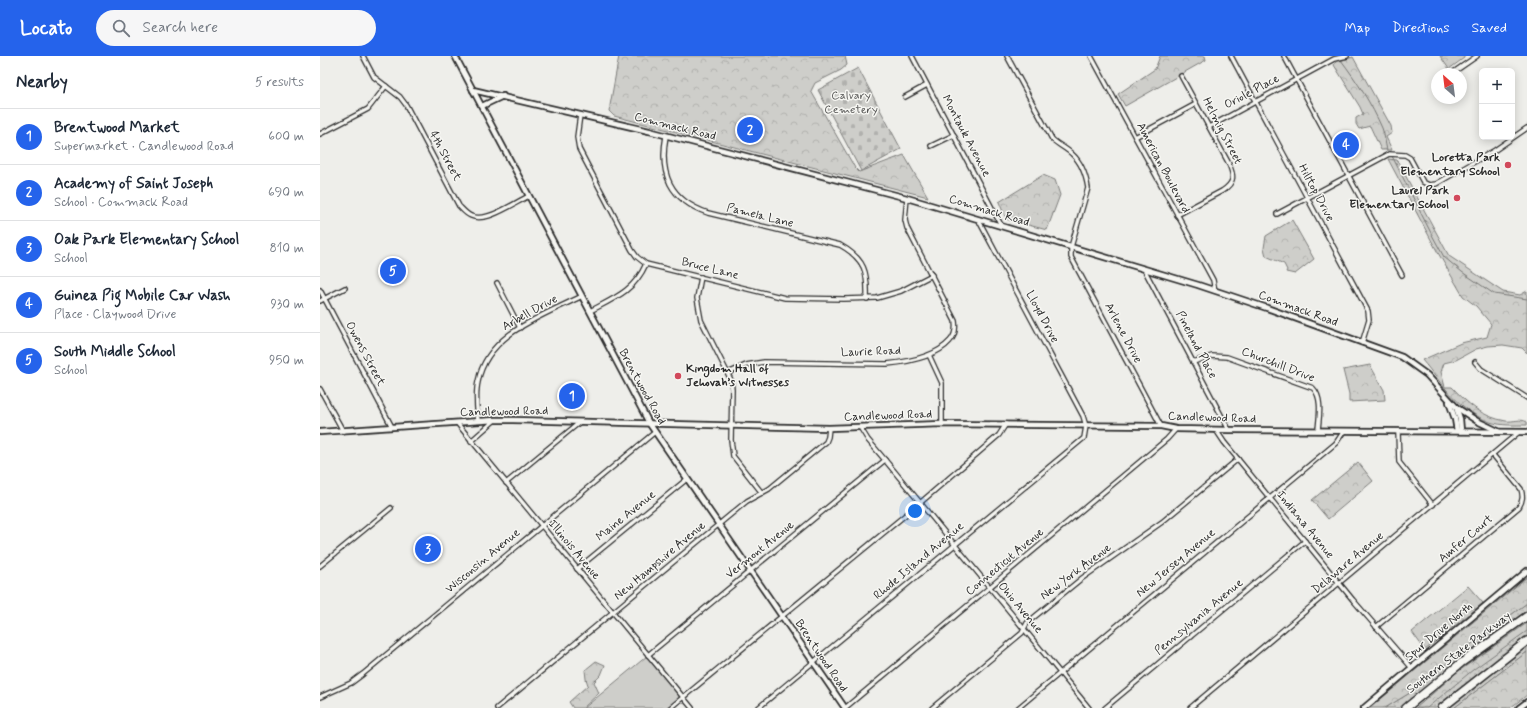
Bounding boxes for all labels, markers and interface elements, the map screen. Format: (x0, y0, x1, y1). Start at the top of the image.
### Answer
search box (96, 10, 376, 46)
text: Locato (20, 16, 72, 41)
icon: search (110, 17, 132, 39)
text: Search here (142, 18, 218, 38)
text: Map (1344, 19, 1370, 37)
text: Directions (1392, 19, 1450, 37)
text: Saved (1472, 19, 1507, 37)
north arrow (1431, 68, 1467, 104)
map controls (1479, 68, 1515, 140)
button: + (1479, 68, 1515, 104)
text: Nearby (16, 71, 68, 93)
street label: Oriole Place (1222, 71, 1283, 113)
text: 5 results (255, 74, 304, 91)
park label: Calvary Cemetery (824, 88, 878, 118)
street label: Montauk Avenue (938, 92, 994, 180)
street label: Helmig Street (1198, 95, 1246, 168)
button: − (1479, 104, 1515, 140)
street label: Commack Road (633, 109, 717, 145)
pin: 2 (737, 115, 763, 145)
text: Brentwood Market (54, 118, 180, 138)
street label: American Boulevard (1132, 120, 1194, 216)
text: 1 (26, 128, 32, 145)
text: 600 m (268, 128, 304, 145)
street label: 4th Street (425, 128, 465, 184)
pin: 4 (1333, 130, 1359, 160)
text: Supermarket · Candlewood Road (54, 138, 234, 155)
place label: Loretta Park Elementary School (1400, 150, 1500, 180)
marker: Loretta Park Elementary School (1503, 160, 1513, 170)
street label: Hilltop Drive (1294, 161, 1338, 225)
text: Academy of Saint Joseph (54, 174, 213, 194)
place label: Laurel Park Elementary School (1349, 183, 1449, 213)
text: 2 (26, 184, 32, 201)
text: 690 m (268, 184, 304, 201)
street label: Commack Road (947, 191, 1031, 231)
marker: Laurel Park Elementary School (1452, 193, 1462, 203)
text: School · Commack Road (54, 194, 188, 211)
street label: Pamela Lane (725, 200, 795, 232)
text: Oak Park Elementary School (54, 230, 239, 250)
text: 3 (26, 240, 32, 257)
text: 810 m (269, 240, 304, 257)
text: School (54, 250, 88, 267)
street label: Bruce Lane (680, 254, 740, 284)
pin: 5 (380, 256, 406, 286)
text: Guinea Pig Mobile Car Wash (54, 286, 231, 306)
street label: Commack Road (1256, 287, 1340, 331)
street label: Lloyd Drive (1022, 288, 1062, 346)
street label: Arbell Drive (499, 291, 561, 335)
text: 4 (25, 296, 33, 313)
text: 930 m (270, 296, 304, 313)
street label: Arlene Drive (1100, 300, 1146, 366)
text: Place · Claywood Drive (54, 306, 176, 323)
street label: Pineland Place (1171, 308, 1221, 382)
street label: Owens Street (341, 319, 389, 389)
text: South Middle School (54, 342, 176, 362)
street label: Laurie Road (841, 343, 901, 361)
street label: Churchill Drive (1239, 344, 1317, 386)
street label: Brentwood Road (615, 346, 669, 428)
text: 5 (25, 352, 33, 369)
text: 950 m (269, 352, 304, 369)
place label: Kingdom Hall of Jehovah’s Witnesses (686, 361, 790, 391)
text: School (54, 362, 88, 379)
marker: Kingdom Hall of Jehovah’s Witnesses (673, 371, 683, 381)
pin: 1 (559, 381, 585, 411)
street label: Candlewood Road (460, 403, 548, 421)
street label: Candlewood Road (844, 406, 932, 426)
street label: Candlewood Road (1168, 408, 1256, 428)
street label: Maine Avenue (593, 487, 659, 545)
street label: Indiana Avenue (1273, 488, 1337, 562)
your location (905, 501, 925, 521)
street label: Amfer Court (1435, 511, 1497, 567)
street label: Illinois Avenue (544, 517, 604, 584)
street label: Vermont Avenue (722, 517, 798, 583)
street label: New Hampshire Avenue (611, 518, 709, 604)
street label: Rhode Island Avenue (870, 518, 968, 604)
street label: Connecticut Avenue (962, 524, 1048, 600)
street label: Wisconsin Avenue (442, 525, 524, 597)
street label: New Jersey Avenue (1133, 525, 1219, 601)
street label: Delaware Avenue (1309, 528, 1387, 598)
pin: 3 (415, 534, 441, 564)
street label: New York Avenue (1037, 540, 1115, 604)
street label: Pennsylvania Avenue (1151, 575, 1247, 659)
street label: Ohio Avenue (994, 579, 1046, 637)
street label: Spur Drive North (1402, 599, 1476, 665)
street label: Southern State Parkway (1404, 608, 1515, 698)
street label: Brentwood Road (791, 617, 851, 695)

